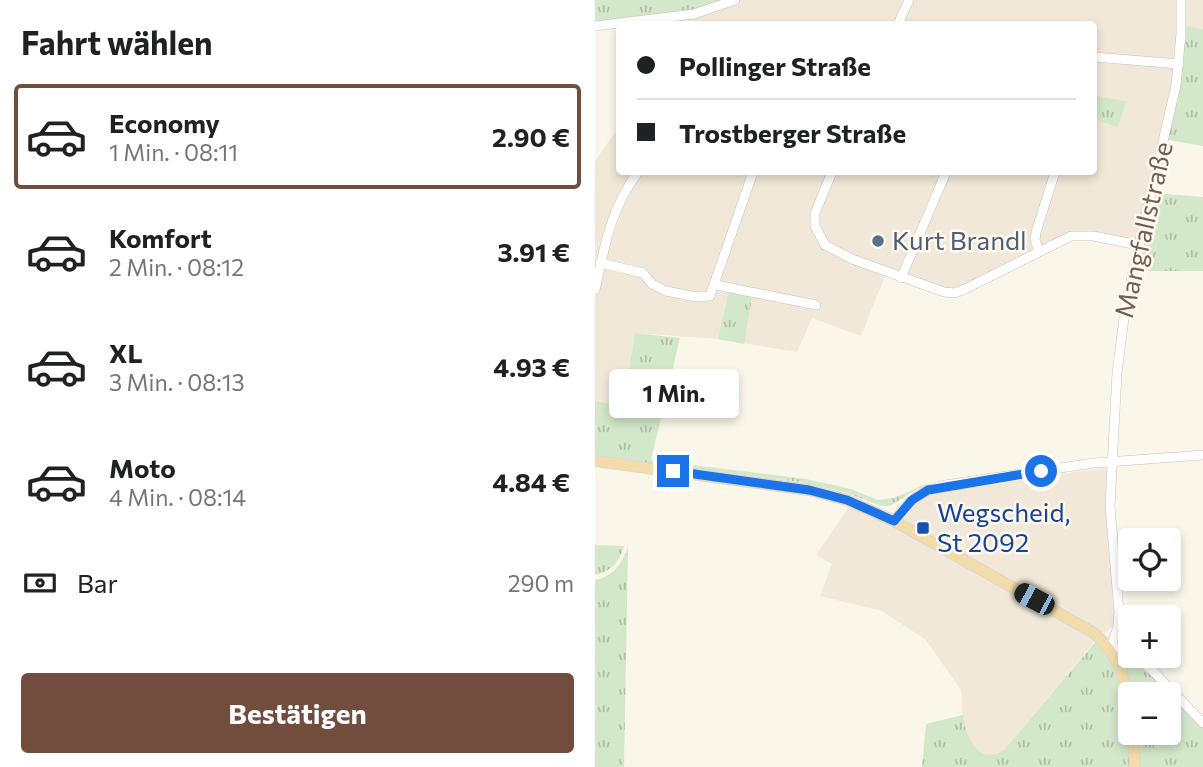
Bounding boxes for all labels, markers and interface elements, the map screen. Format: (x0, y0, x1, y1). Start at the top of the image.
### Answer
text: Fahrt wählen (21, 22, 213, 62)
text: Pollinger Straße (679, 50, 871, 81)
icon: car (25, 105, 88, 168)
text: Economy (109, 107, 220, 138)
text: Trostberger Straße (679, 117, 906, 148)
text: 2.90 € (492, 121, 570, 152)
text: 1 Min. · 08:11 (109, 138, 238, 166)
street label: Mangfallstraße (1107, 139, 1178, 321)
icon: car (25, 220, 88, 283)
text: Komfort (109, 222, 212, 253)
place label: Kurt Brandl (892, 224, 1027, 255)
marker: Kurt Brandl (870, 233, 886, 249)
text: 3.91 € (498, 236, 570, 267)
text: 2 Min. · 08:12 (109, 253, 244, 281)
icon: car (25, 335, 88, 398)
text: XL (109, 337, 143, 368)
text: 4.93 € (493, 351, 570, 382)
text: 3 Min. · 08:13 (109, 368, 245, 396)
callout: 1 Min. (608, 370, 738, 419)
text: 1 Min. (643, 379, 705, 407)
icon: car (25, 450, 88, 513)
text: Moto (109, 452, 176, 483)
route end (657, 455, 689, 487)
route start (1025, 455, 1057, 487)
text: 4.84 € (492, 466, 570, 497)
text: 4 Min. · 08:14 (109, 483, 246, 511)
place label: Wegscheid, St 2092 (937, 496, 1070, 557)
marker: Wegscheid, St 2092 (915, 520, 931, 536)
map controls (1118, 528, 1181, 745)
button: locate (1118, 528, 1181, 591)
icon: cash (21, 564, 59, 602)
text: Bar (77, 567, 118, 598)
text: 290 m (508, 569, 574, 597)
car (1011, 580, 1058, 618)
button: + (1118, 605, 1181, 668)
button: Bestätigen (21, 673, 574, 753)
button: − (1118, 682, 1181, 745)

